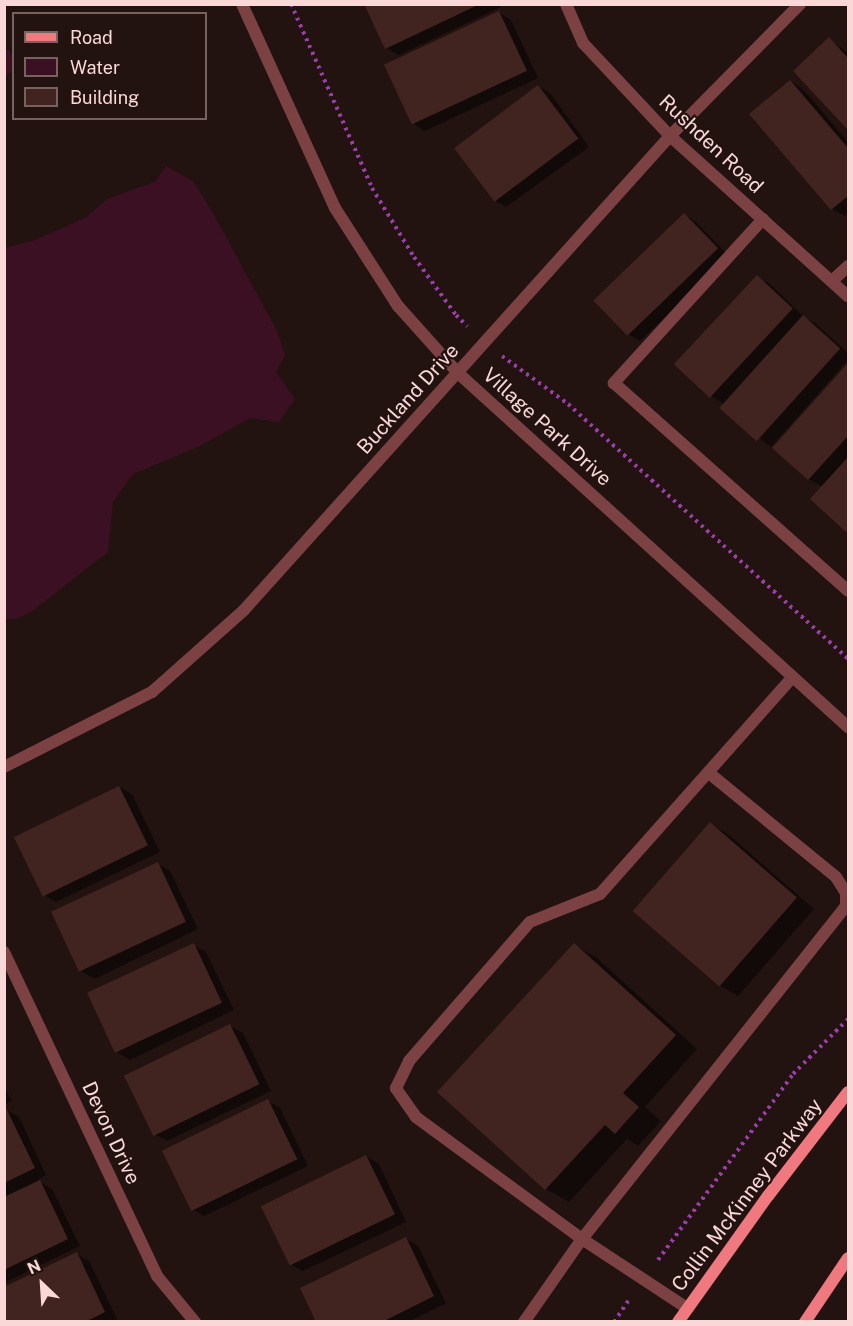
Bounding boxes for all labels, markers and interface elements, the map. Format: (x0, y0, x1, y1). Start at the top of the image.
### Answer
legend (12, 12, 207, 120)
text: Road (70, 27, 113, 48)
text: Water (70, 57, 120, 78)
text: Building (70, 87, 139, 108)
street label: Rushden Road (654, 90, 768, 198)
street label: Buckland Drive (352, 339, 464, 459)
street label: Village Park Drive (478, 363, 616, 491)
street label: Devon Drive (77, 1078, 145, 1188)
street label: Collin McKinney Parkway (667, 1094, 827, 1296)
north arrow (12, 1254, 72, 1314)
text: N (24, 1256, 44, 1278)

